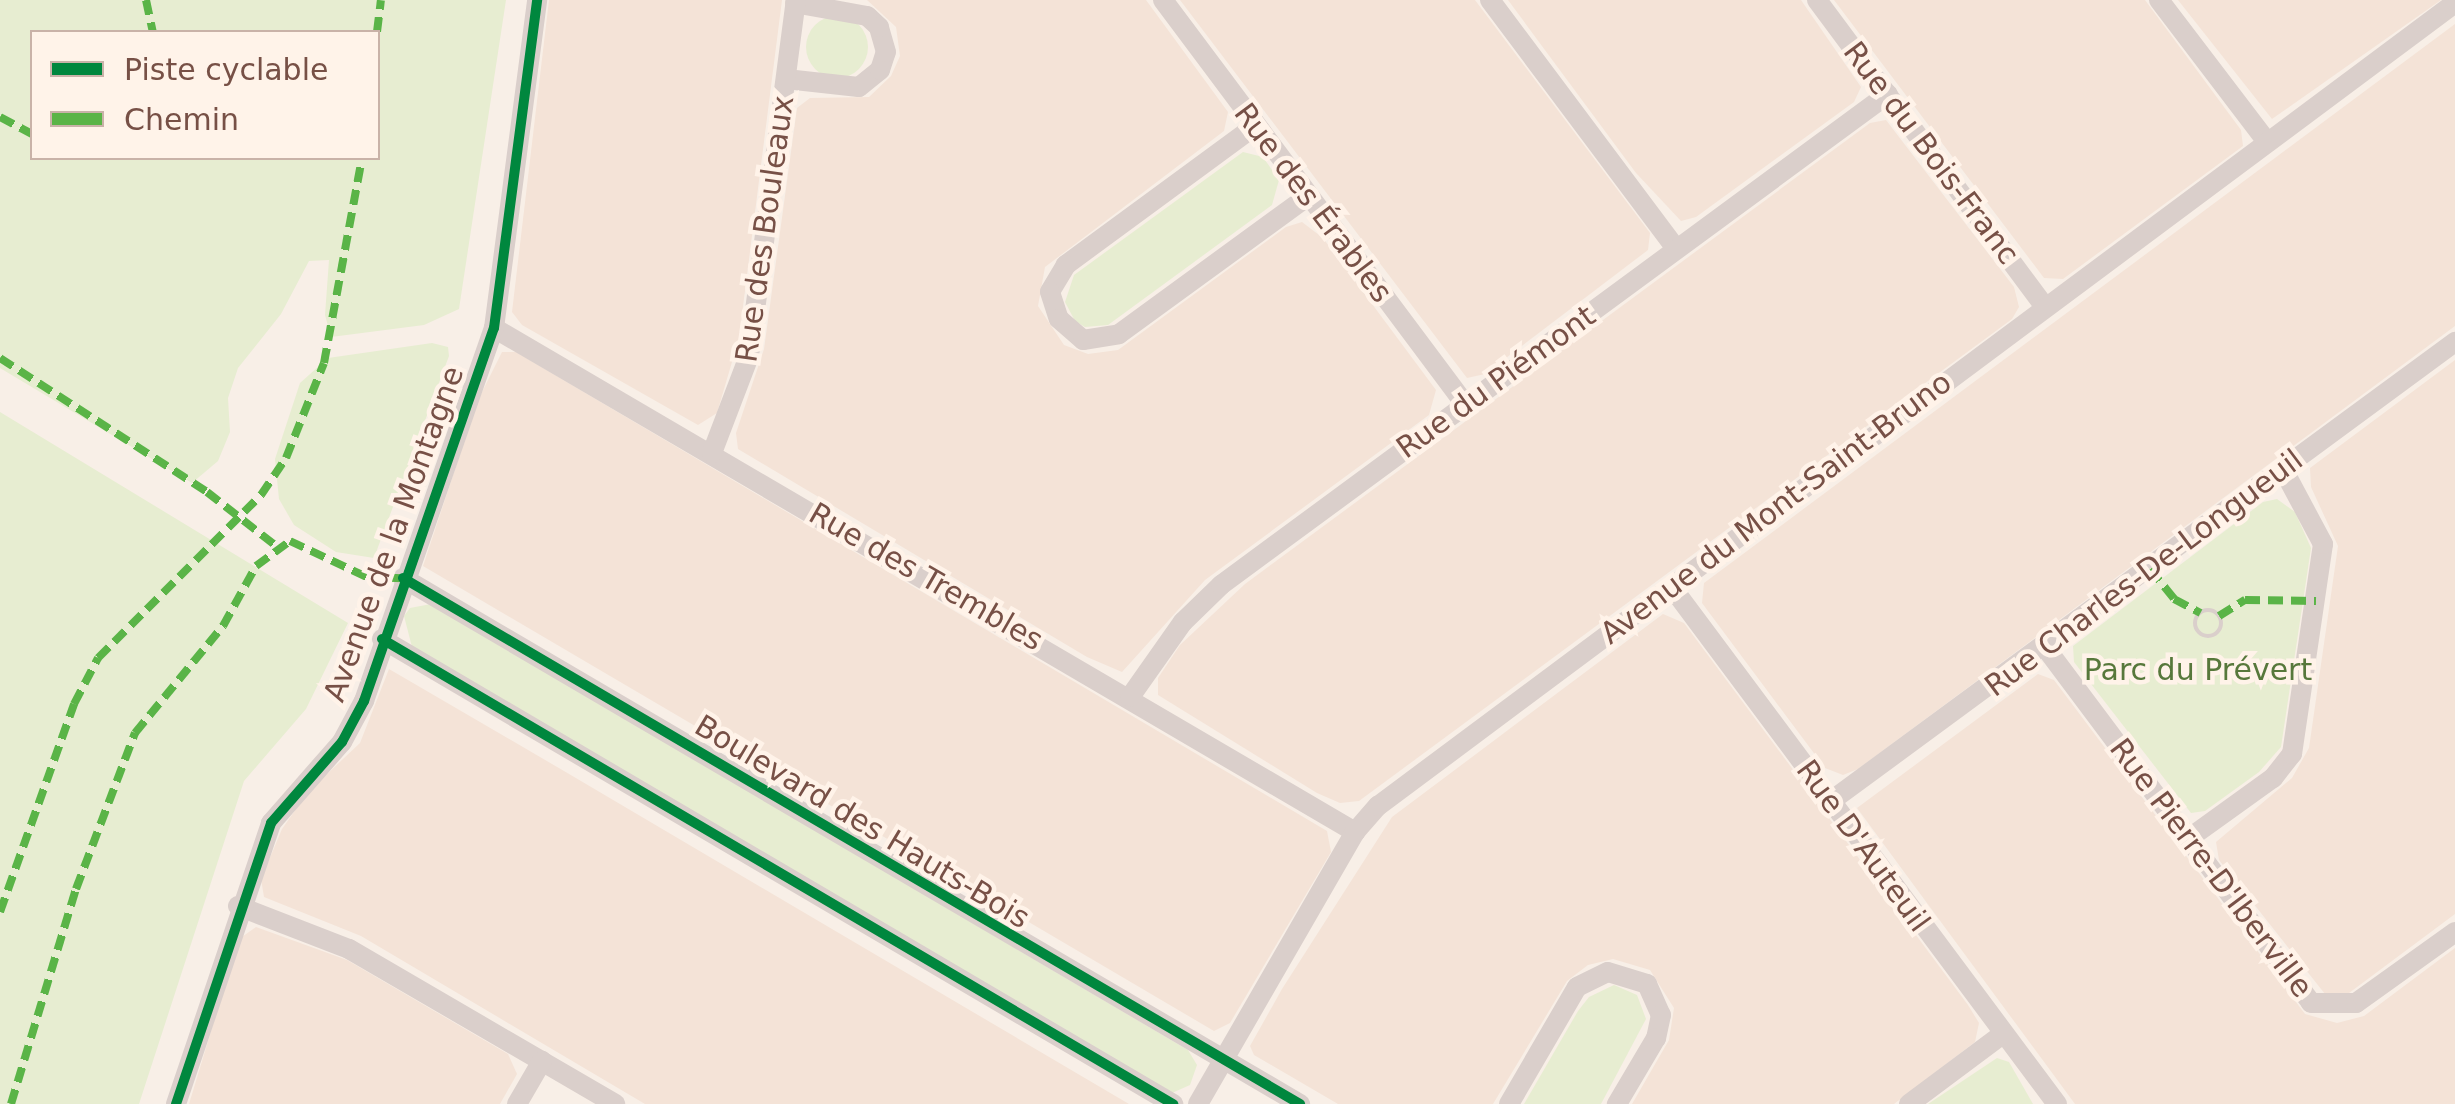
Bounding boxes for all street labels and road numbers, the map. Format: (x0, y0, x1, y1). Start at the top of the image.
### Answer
street label: Rue du Bois-Franc (1836, 35, 2026, 271)
street label: Rue des Bouleaux (728, 93, 802, 365)
street label: Rue des Érables (1226, 96, 1400, 310)
street label: Rue du Piémont (1390, 298, 1602, 466)
street label: Avenue de la Montagne (317, 361, 471, 707)
street label: Avenue du Mont-Saint-Bruno (1593, 364, 1959, 652)
street label: Rue Charles-De-Longueuil (1978, 442, 2310, 704)
street label: Rue des Trembles (803, 495, 1049, 659)
street label: Boulevard des Hauts-Bois (688, 708, 1036, 936)
street label: Rue Pierre-D'Iberville (2102, 731, 2320, 1005)
street label: Rue D'Auteuil (1789, 753, 1937, 939)

